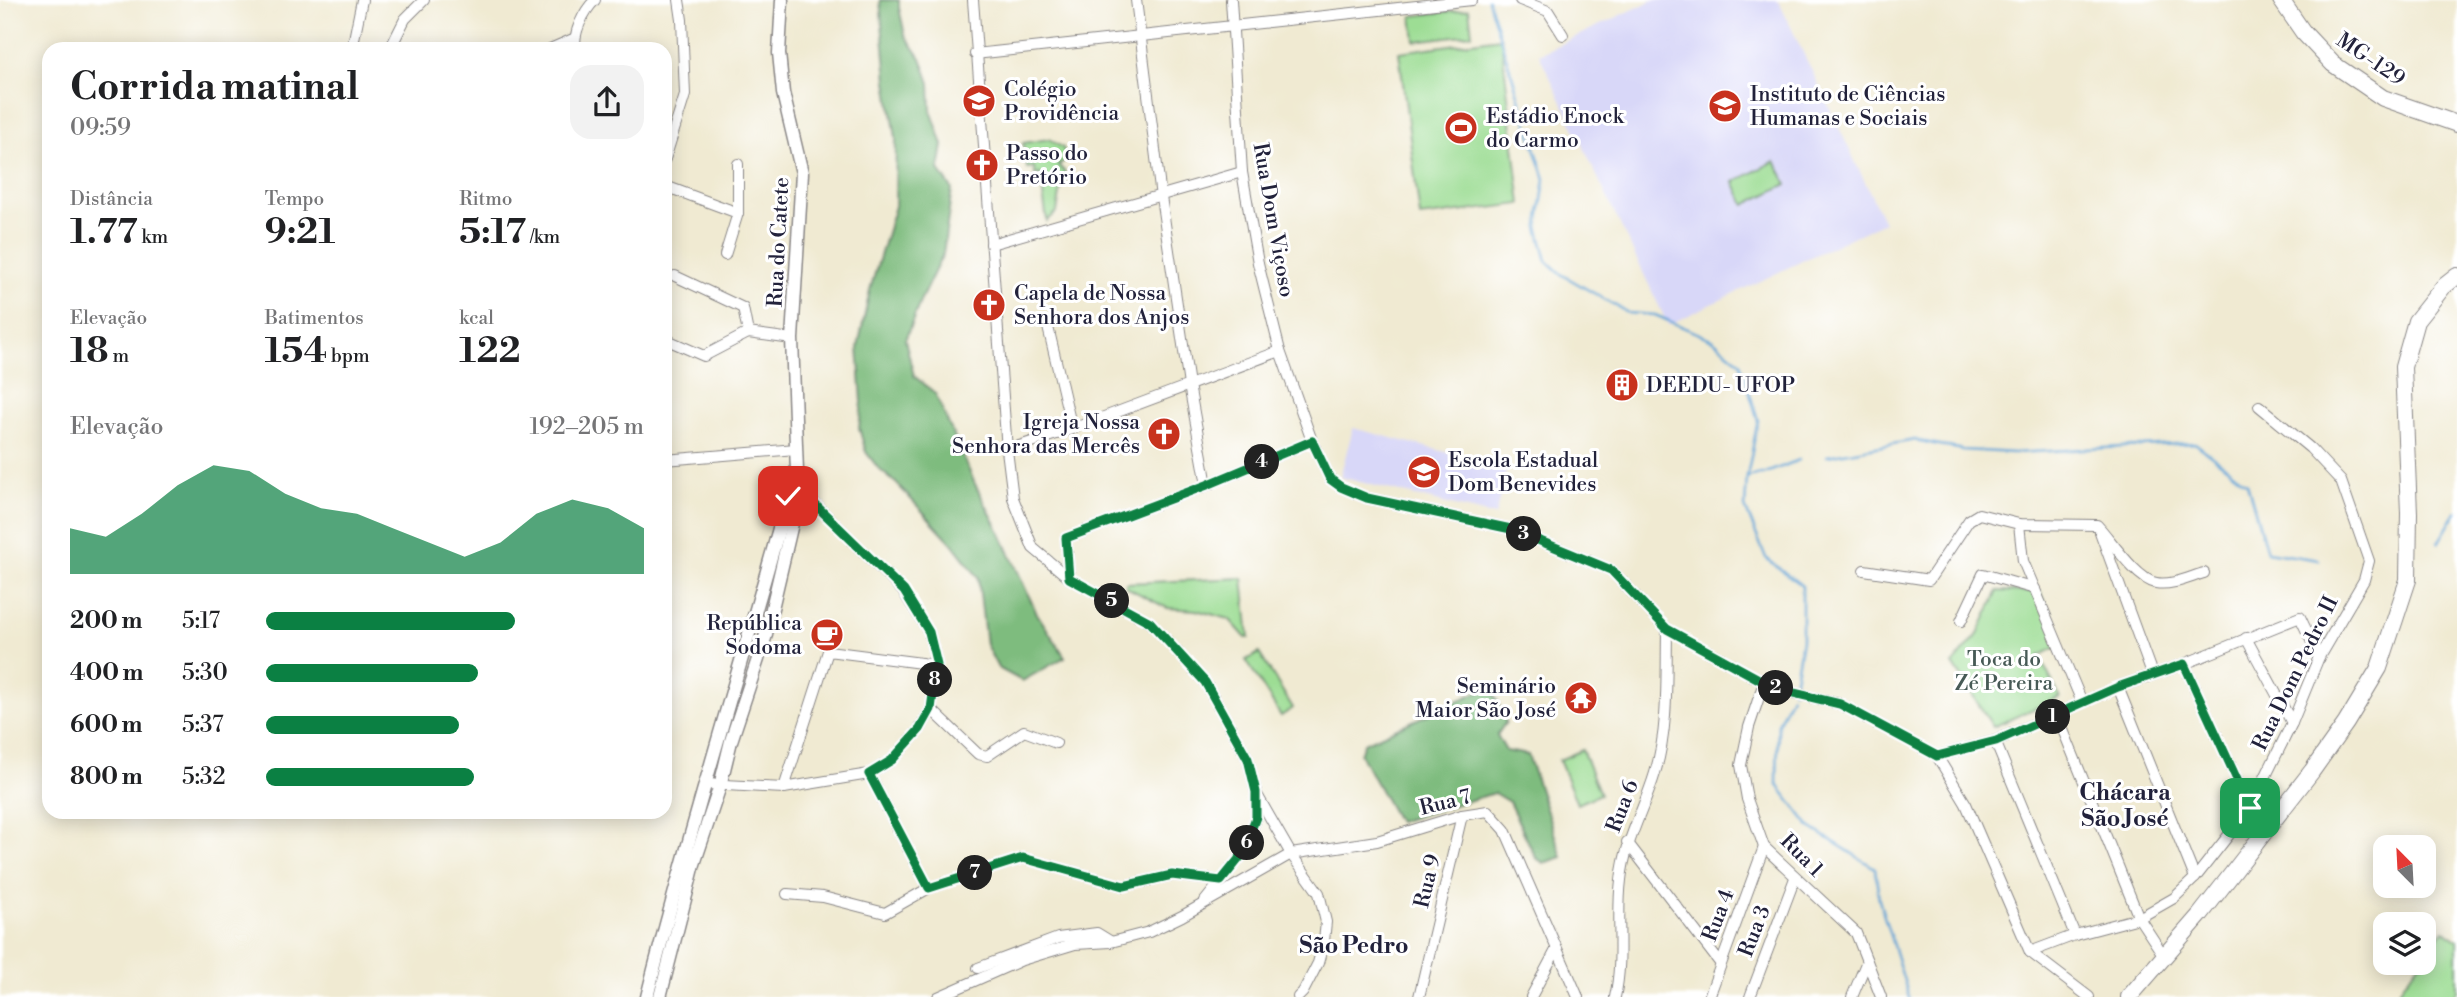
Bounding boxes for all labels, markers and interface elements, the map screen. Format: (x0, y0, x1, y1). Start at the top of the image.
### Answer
street label: MG-129 (2331, 27, 2410, 92)
text: Corrida matinal (70, 64, 359, 111)
button: share (570, 65, 644, 139)
place label: Colégio Providência (1004, 77, 1120, 127)
school or university icon: Colégio Providência (960, 82, 998, 120)
place label: Instituto de Ciências Humanas e Sociais (1750, 82, 1945, 132)
school or university icon: Instituto de Ciências Humanas e Sociais (1706, 87, 1744, 125)
place label: Estádio Enock do Carmo (1486, 104, 1625, 154)
sports icon: Estádio Enock do Carmo (1442, 109, 1480, 147)
text: 09:59 (70, 114, 131, 142)
place label: Passo do Pretório (1006, 141, 1088, 191)
street label: Rua Dom Viçoso (1247, 141, 1299, 299)
church icon: Passo do Pretório (963, 146, 1001, 184)
street label: Rua do Catete (763, 176, 795, 308)
text: Distância (70, 187, 153, 211)
text: Tempo (265, 187, 324, 211)
text: Ritmo (459, 187, 513, 211)
text: 1.77 (70, 211, 138, 254)
text: 9:21 (265, 211, 335, 254)
text: 5:17 (459, 211, 526, 254)
text: km (138, 225, 168, 249)
text: /km (526, 225, 560, 249)
place label: Capela de Nossa Senhora dos Anjos (1014, 281, 1190, 331)
church icon: Capela de Nossa Senhora dos Anjos (970, 286, 1008, 324)
text: Elevação (70, 306, 147, 330)
text: Batimentos (265, 306, 364, 330)
text: kcal (459, 306, 494, 330)
text: 18 (70, 330, 109, 373)
text: 154 (265, 330, 327, 373)
text: 122 (459, 330, 521, 373)
text: m (109, 344, 129, 368)
text: bpm (327, 344, 370, 368)
building icon: DEEDU- UFOP (1603, 366, 1641, 404)
place label: DEEDU- UFOP (1646, 373, 1795, 399)
place label: Igreja Nossa Senhora das Mercês (952, 410, 1140, 460)
text: Elevação (70, 413, 163, 441)
text: 192–205 m (530, 413, 644, 441)
church icon: Igreja Nossa Senhora das Mercês (1145, 415, 1183, 453)
pin: 4 (1244, 444, 1280, 480)
place label: Escola Estadual Dom Benevides (1448, 448, 1598, 498)
text: 4 (1255, 449, 1268, 473)
school or university icon: Escola Estadual Dom Benevides (1405, 453, 1443, 491)
pin (758, 466, 818, 526)
icon: check (769, 477, 807, 515)
pin: 3 (1506, 516, 1542, 552)
text: 3 (1518, 521, 1529, 545)
pin: 5 (1094, 584, 1130, 618)
text: 5 (1106, 588, 1117, 612)
street label: Rua Dom Pedro II (2247, 592, 2345, 755)
text: 200 m (70, 607, 142, 635)
text: 5:17 (182, 607, 220, 635)
place label: República Sodoma (707, 611, 802, 661)
cafe icon: República Sodoma (808, 616, 846, 654)
park label: Toca do Zé Pereira (1955, 647, 2054, 697)
text: 400 m (70, 659, 143, 687)
text: 5:30 (182, 659, 228, 687)
pin: 8 (918, 662, 953, 698)
text: 8 (928, 667, 941, 691)
pin: 2 (1758, 670, 1794, 706)
place label: Seminário Maior São José (1415, 674, 1556, 724)
text: 2 (1770, 675, 1781, 699)
temple icon: Seminário Maior São José (1562, 679, 1600, 717)
pin: 1 (2036, 700, 2070, 734)
text: 1 (2048, 704, 2057, 728)
text: 600 m (70, 711, 143, 739)
text: 5:37 (182, 711, 224, 739)
text: 800 m (70, 763, 143, 791)
text: 5:32 (182, 763, 226, 791)
street label: Rua 6 (1601, 776, 1645, 836)
pin (2220, 778, 2280, 838)
district label: Chácara São José (2079, 779, 2171, 833)
street label: Rua 7 (1417, 784, 1474, 822)
icon: arrive (2231, 789, 2269, 827)
pin: 6 (1230, 826, 1264, 860)
street label: Rua 1 (1774, 829, 1828, 883)
text: 6 (1241, 830, 1252, 854)
north arrow (2373, 835, 2436, 898)
map controls (2373, 835, 2436, 975)
street label: Rua 9 (1409, 852, 1447, 911)
pin: 7 (958, 856, 992, 890)
text: 7 (969, 860, 980, 884)
street label: Rua 4 (1697, 886, 1741, 945)
street label: Rua 3 (1733, 902, 1777, 961)
button: layers (2373, 912, 2436, 975)
district label: São Pedro (1299, 932, 1409, 960)

